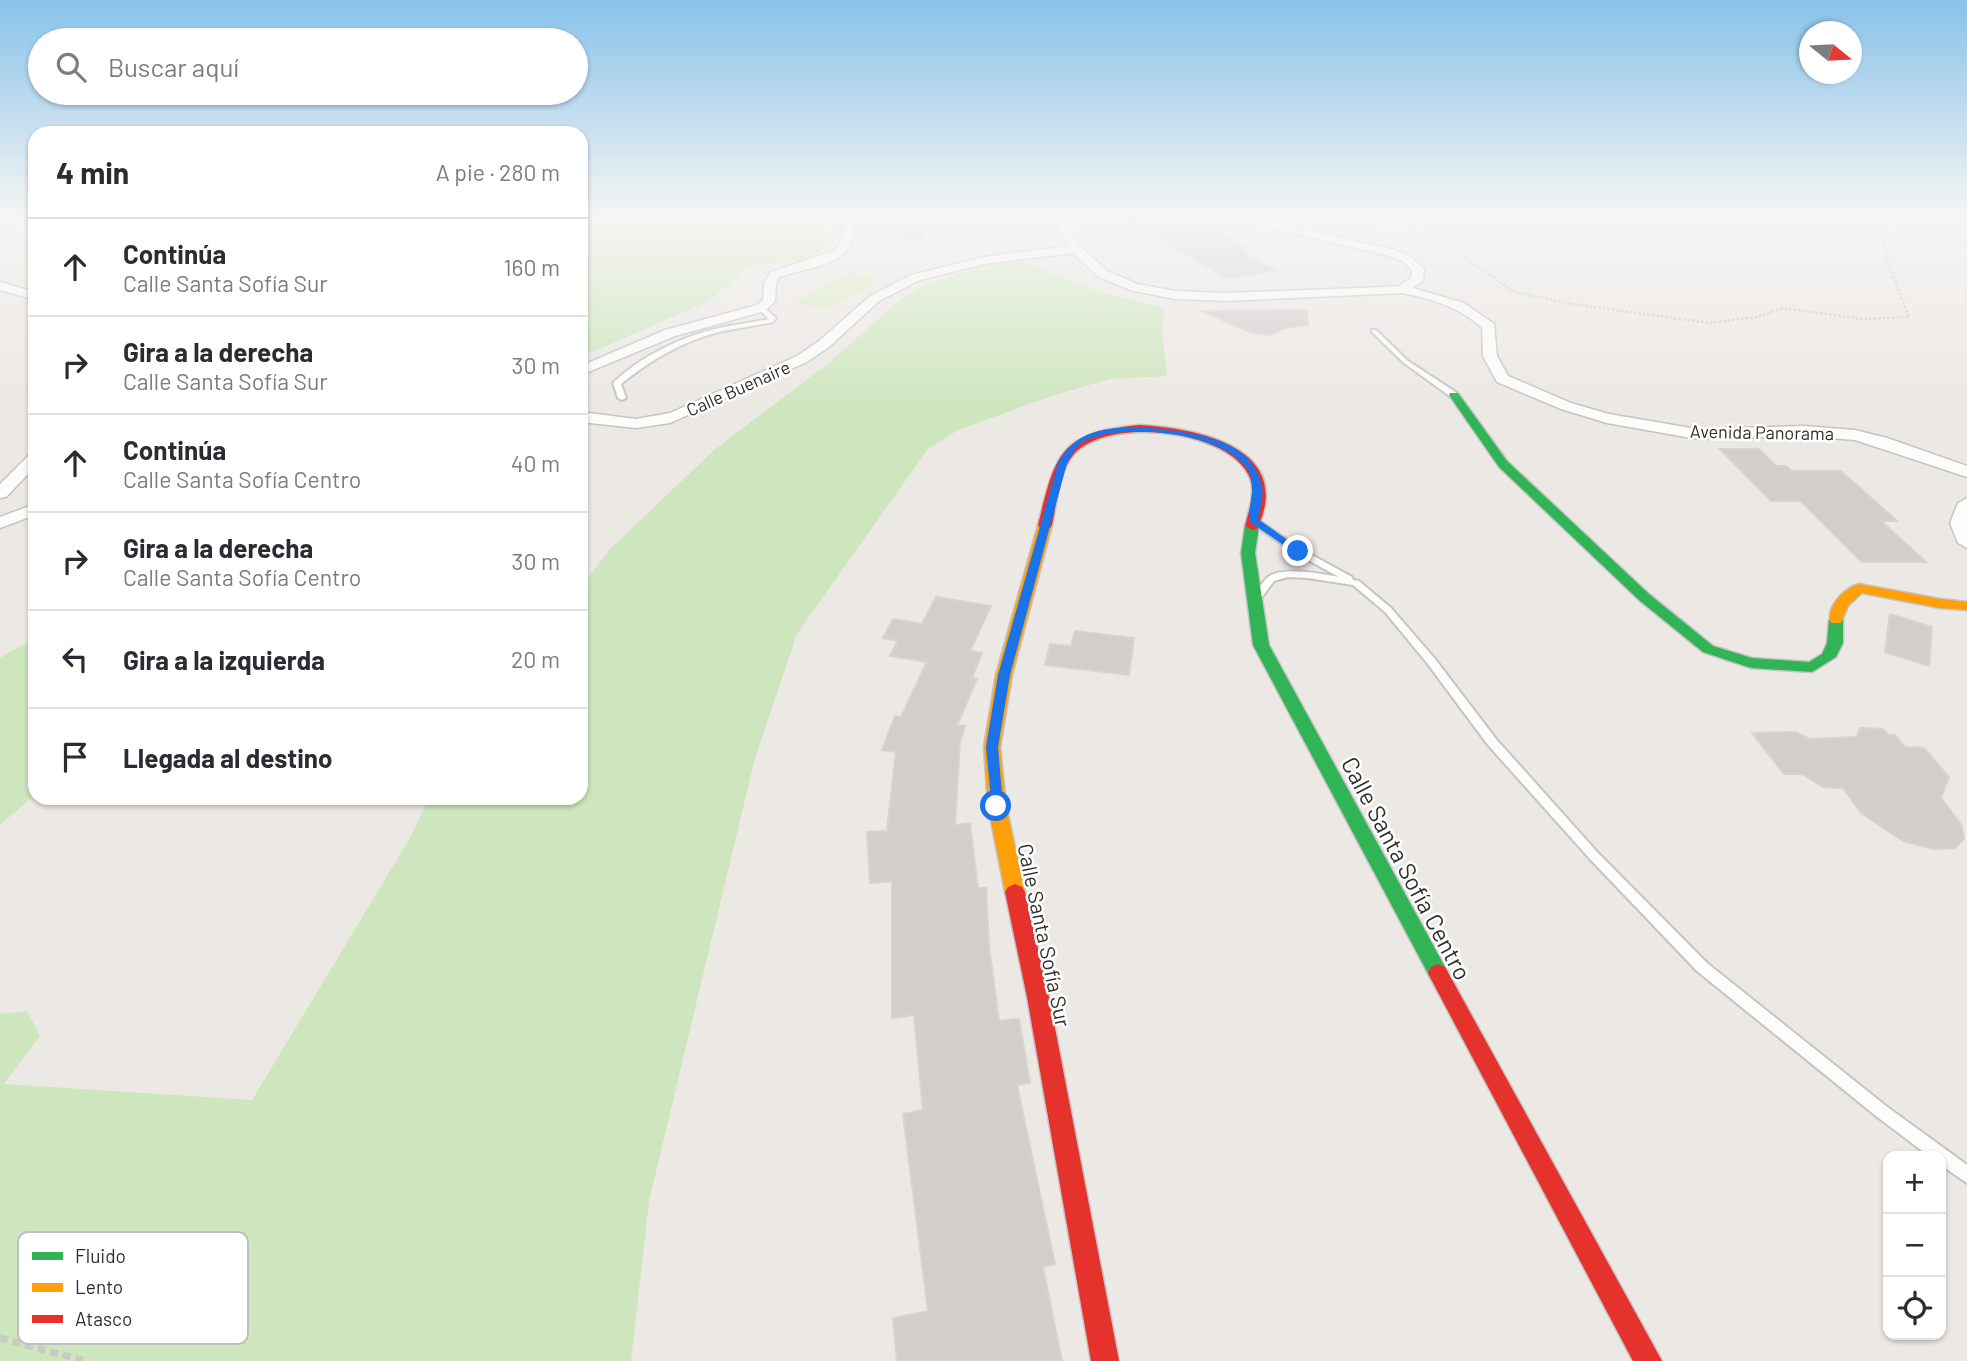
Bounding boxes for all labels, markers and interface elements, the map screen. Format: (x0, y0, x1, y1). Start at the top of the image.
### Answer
north arrow (1799, 21, 1862, 84)
search box (28, 28, 588, 105)
icon: search (52, 48, 90, 86)
text: Buscar aquí (108, 51, 239, 82)
text: 4 min (56, 154, 129, 190)
text: A pie · 280 m (436, 158, 560, 186)
text: Continúa (123, 238, 226, 269)
icon: ahead (56, 248, 94, 286)
text: 160 m (503, 253, 560, 281)
text: Calle Santa Sofía Sur (123, 269, 328, 297)
text: Gira a la derecha (123, 336, 313, 367)
icon: right (56, 346, 94, 384)
text: 30 m (512, 351, 560, 379)
street label: Calle Buenaire (683, 355, 793, 421)
text: Calle Santa Sofía Sur (123, 367, 328, 395)
street label: Avenida Panorama (1690, 420, 1834, 444)
text: Continúa (123, 434, 226, 465)
icon: ahead (56, 444, 94, 482)
text: 40 m (511, 449, 560, 477)
text: Calle Santa Sofía Centro (123, 465, 361, 493)
text: Gira a la derecha (123, 532, 313, 563)
route end (1282, 535, 1313, 566)
icon: right (56, 542, 94, 580)
text: 30 m (512, 547, 560, 575)
text: Calle Santa Sofía Centro (123, 563, 361, 591)
icon: left (56, 640, 94, 678)
text: Gira a la izquierda (123, 644, 325, 675)
text: 20 m (511, 645, 560, 673)
icon: arrive (56, 738, 94, 776)
text: Llegada al destino (123, 742, 332, 773)
street label: Calle Santa Sofía Centro (1336, 751, 1478, 985)
route start (980, 790, 1011, 821)
street label: Calle Santa Sofía Sur (1013, 841, 1077, 1029)
map controls (1883, 1151, 1946, 1340)
button: + (1883, 1151, 1946, 1214)
button: − (1883, 1214, 1946, 1277)
legend (18, 1232, 248, 1344)
text: Fluido (75, 1244, 126, 1267)
text: Lento (75, 1275, 123, 1298)
button: locate (1883, 1277, 1946, 1340)
text: Atasco (75, 1307, 132, 1330)

